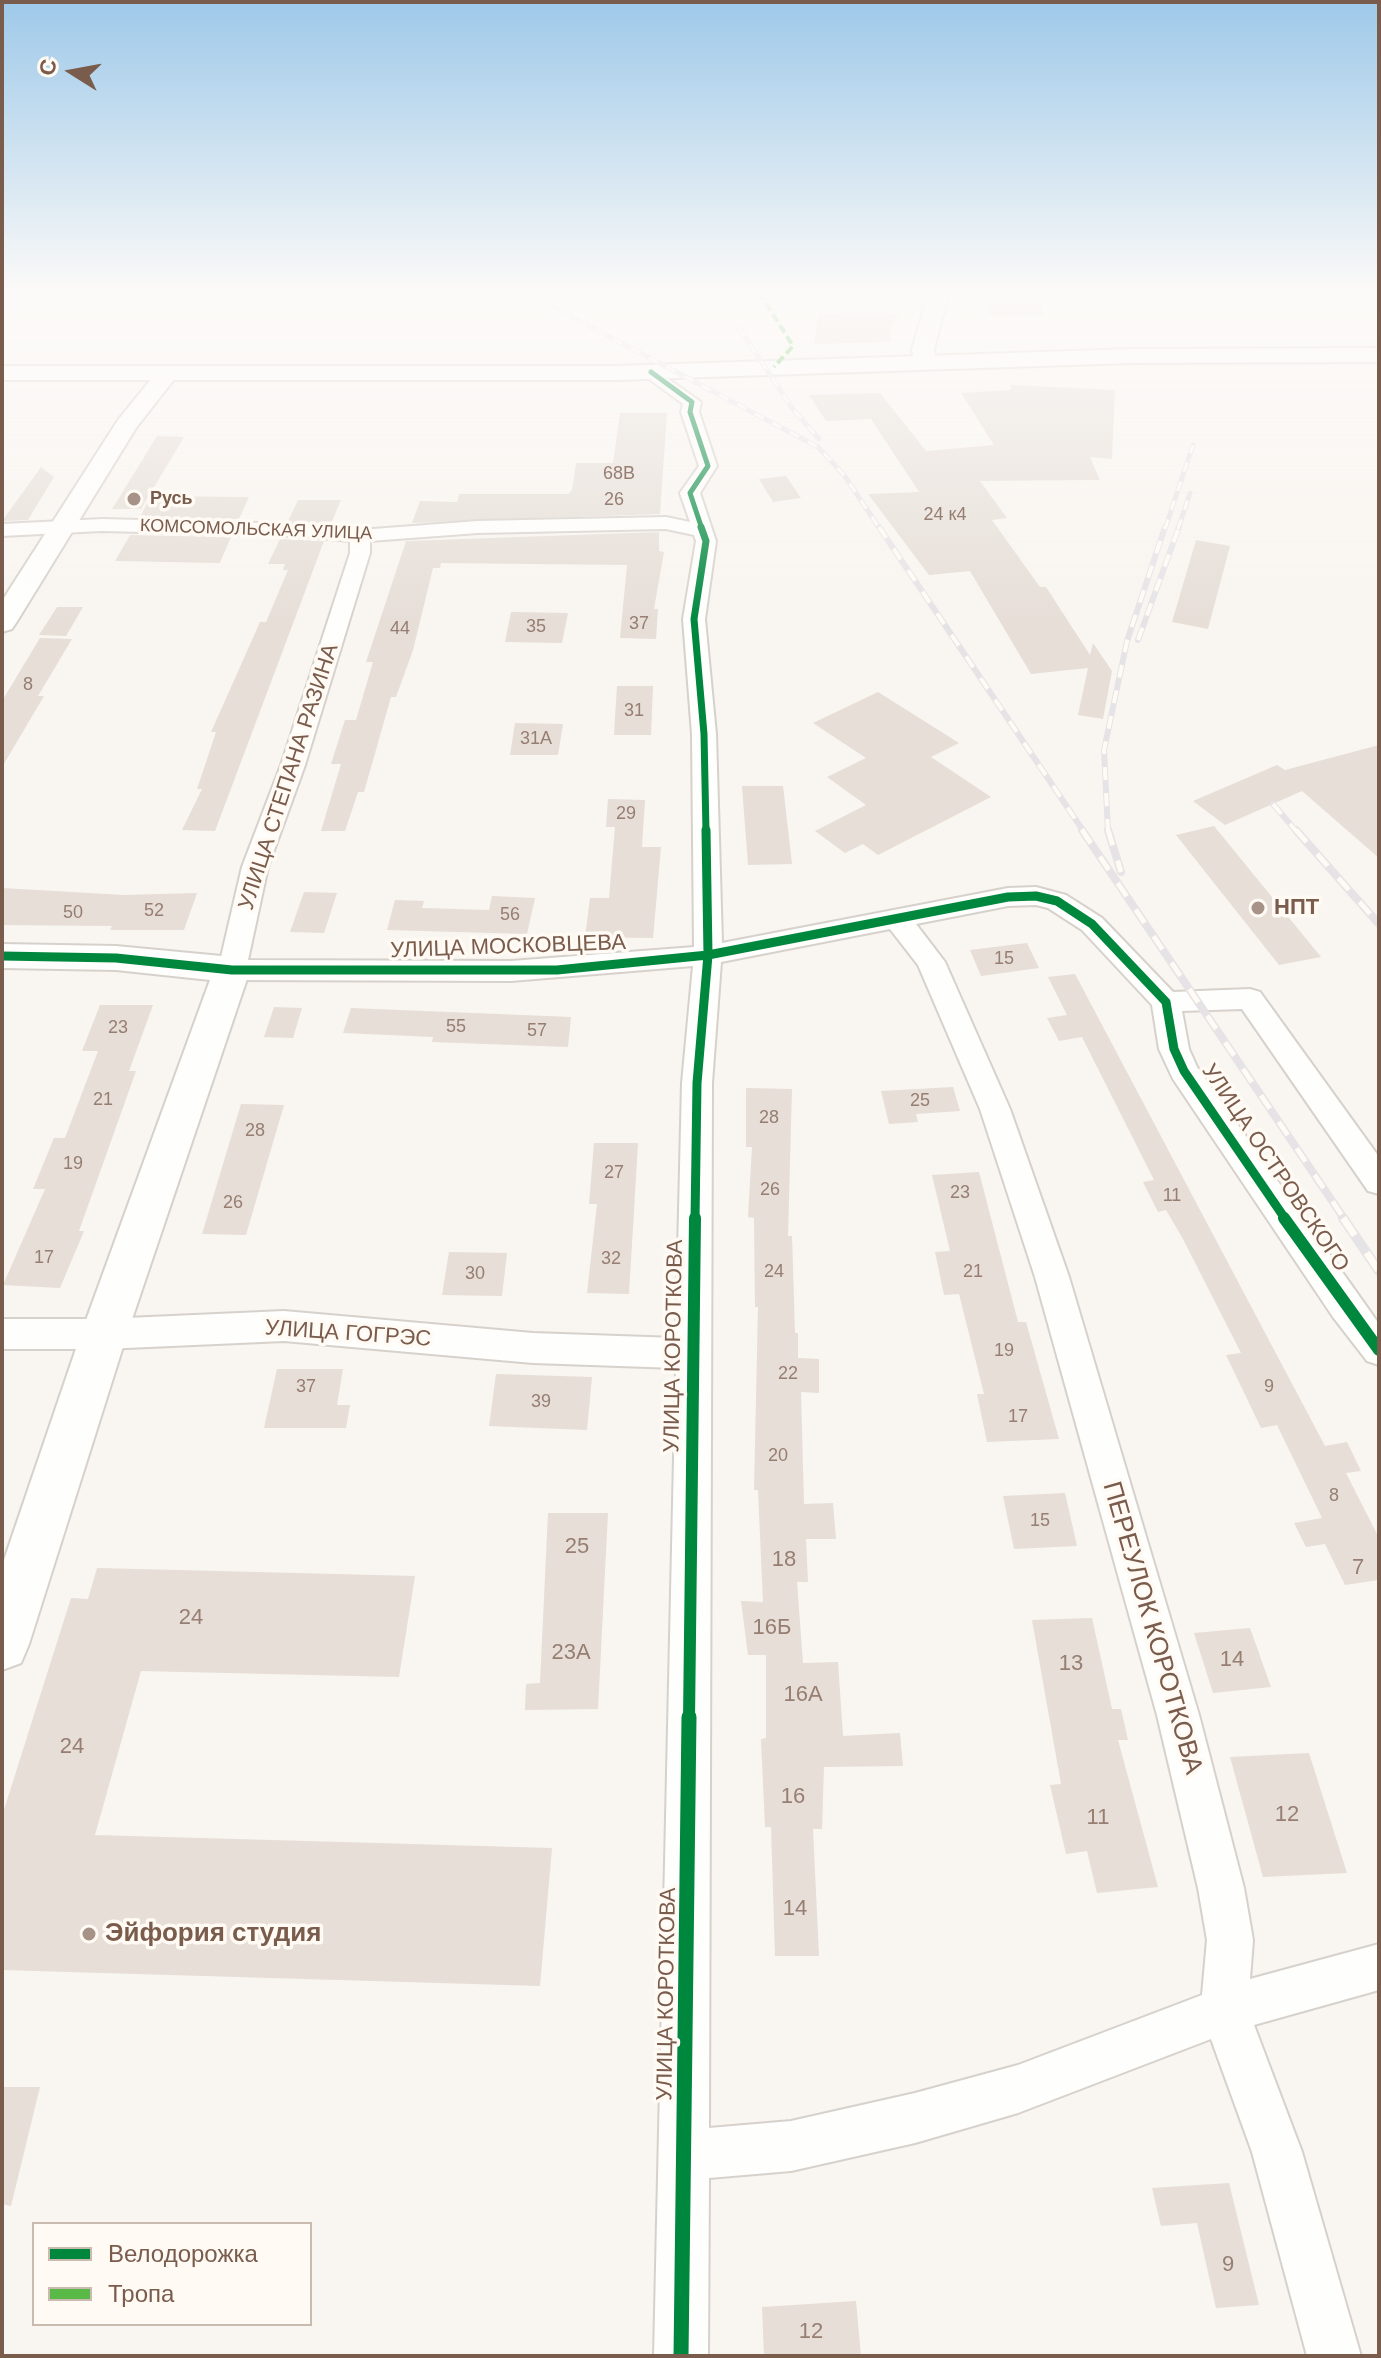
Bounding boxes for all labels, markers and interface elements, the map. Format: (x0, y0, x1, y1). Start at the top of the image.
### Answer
north arrow (32, 32, 112, 112)
text: С (34, 57, 62, 78)
house number: 68В (603, 463, 635, 485)
place label: Русь (150, 488, 193, 510)
house number: 26 (604, 489, 624, 511)
marker: Русь (125, 490, 143, 508)
house number: 24 к4 (924, 504, 966, 526)
street label: КОМСОМОЛЬСКАЯ УЛИЦА (140, 515, 372, 545)
house number: 37 (629, 613, 649, 635)
house number: 35 (526, 616, 546, 638)
house number: 44 (390, 618, 410, 640)
street label: УЛИЦА СТЕПАНА РАЗИНА (233, 641, 345, 913)
house number: 8 (23, 674, 33, 696)
house number: 31 (624, 700, 644, 722)
house number: 31А (520, 728, 552, 750)
house number: 29 (616, 803, 636, 825)
place label: НПТ (1274, 895, 1319, 921)
marker: НПТ (1249, 899, 1267, 917)
house number: 52 (144, 900, 164, 922)
house number: 50 (63, 902, 83, 924)
house number: 56 (500, 904, 520, 926)
street label: УЛИЦА МОСКОВЦЕВА (390, 930, 626, 964)
house number: 15 (994, 948, 1014, 970)
house number: 55 (446, 1016, 466, 1038)
house number: 23 (108, 1017, 128, 1039)
house number: 57 (527, 1020, 547, 1042)
street label: УЛИЦА ОСТРОВСКОГО (1196, 1059, 1354, 1277)
house number: 21 (93, 1089, 113, 1111)
house number: 25 (910, 1090, 930, 1112)
house number: 28 (759, 1107, 779, 1129)
house number: 28 (245, 1120, 265, 1142)
house number: 19 (63, 1153, 83, 1175)
house number: 27 (604, 1162, 624, 1184)
house number: 26 (760, 1179, 780, 1201)
house number: 23 (950, 1182, 970, 1204)
house number: 11 (1163, 1185, 1181, 1207)
house number: 26 (223, 1192, 243, 1214)
street label: УЛИЦА КОРОТКОВА (659, 1239, 689, 1453)
house number: 17 (34, 1247, 54, 1269)
house number: 32 (601, 1248, 621, 1270)
house number: 24 (764, 1261, 784, 1283)
house number: 21 (963, 1261, 983, 1283)
house number: 30 (465, 1263, 485, 1285)
street label: УЛИЦА ГОГРЭС (264, 1315, 432, 1353)
house number: 19 (994, 1340, 1014, 1362)
house number: 22 (778, 1363, 798, 1385)
house number: 37 (296, 1376, 316, 1398)
house number: 9 (1264, 1376, 1274, 1398)
house number: 39 (531, 1391, 551, 1413)
house number: 17 (1008, 1406, 1028, 1428)
house number: 20 (768, 1445, 788, 1467)
street label: ПЕРЕУЛОК КОРОТКОВА (1095, 1478, 1209, 1778)
house number: 8 (1329, 1485, 1339, 1507)
house number: 15 (1030, 1510, 1050, 1532)
house number: 25 (565, 1534, 589, 1560)
house number: 18 (772, 1547, 796, 1573)
house number: 7 (1352, 1555, 1364, 1581)
house number: 24 (179, 1605, 203, 1631)
house number: 16Б (753, 1615, 791, 1641)
house number: 23А (551, 1640, 591, 1666)
house number: 14 (1220, 1647, 1244, 1673)
house number: 13 (1059, 1651, 1083, 1677)
house number: 16А (783, 1682, 823, 1708)
house number: 24 (60, 1734, 84, 1760)
house number: 16 (781, 1784, 805, 1810)
house number: 12 (1275, 1802, 1299, 1828)
house number: 11 (1087, 1805, 1109, 1831)
street label: УЛИЦА КОРОТКОВА (652, 1887, 682, 2101)
house number: 14 (783, 1896, 807, 1922)
place label: Эйфория студия (105, 1918, 321, 1950)
marker: Эйфория студия (80, 1925, 98, 1943)
legend (32, 2222, 312, 2326)
text: Велодорожка (108, 2240, 258, 2267)
house number: 9 (1222, 2252, 1234, 2278)
text: Тропа (108, 2280, 174, 2307)
house number: 12 (799, 2319, 823, 2345)

